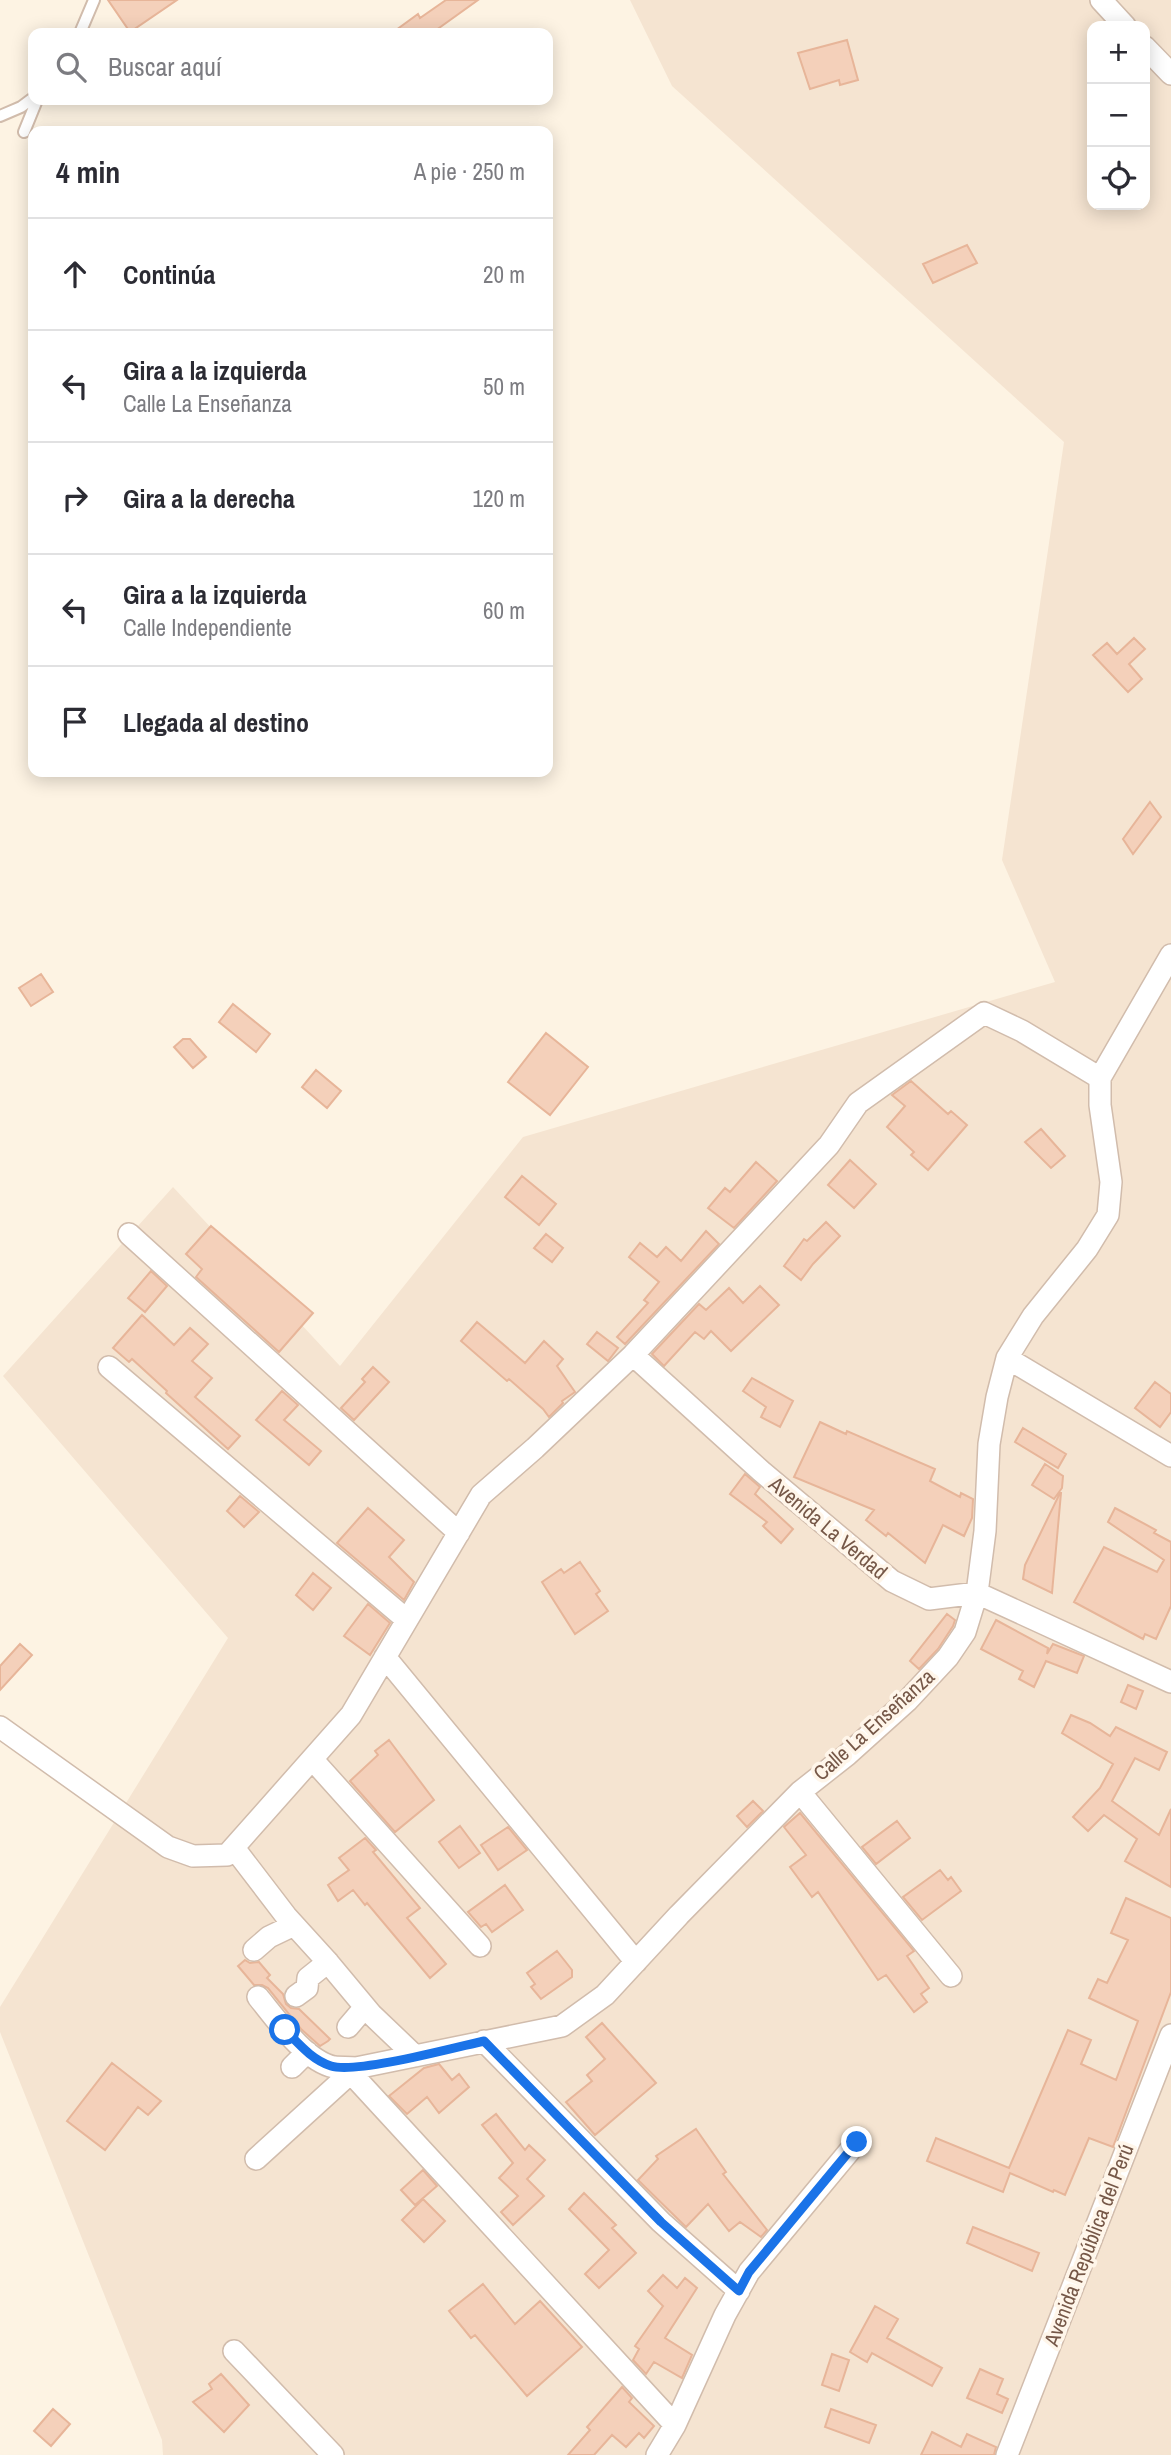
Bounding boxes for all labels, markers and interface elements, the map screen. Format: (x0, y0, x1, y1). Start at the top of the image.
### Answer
map controls (1087, 21, 1150, 210)
button: + (1087, 21, 1150, 84)
search box (28, 28, 553, 105)
icon: search (52, 48, 90, 86)
text: Buscar aquí (108, 49, 222, 84)
button: − (1087, 84, 1150, 147)
button: locate (1087, 147, 1150, 210)
text: 4 min (56, 152, 120, 192)
text: A pie · 250 m (414, 156, 525, 187)
icon: ahead (56, 255, 94, 293)
text: Continúa (123, 257, 215, 292)
text: 20 m (483, 259, 525, 290)
text: Gira a la izquierda (123, 353, 307, 388)
icon: left (56, 367, 94, 405)
text: 50 m (483, 371, 525, 402)
text: Calle La Enseñanza (123, 388, 292, 419)
icon: right (56, 479, 94, 517)
text: Gira a la derecha (123, 481, 295, 516)
text: 120 m (473, 483, 525, 514)
text: Gira a la izquierda (123, 577, 307, 612)
icon: left (56, 591, 94, 629)
text: 60 m (483, 595, 525, 626)
text: Calle Independiente (123, 612, 292, 643)
icon: arrive (56, 703, 94, 741)
text: Llegada al destino (123, 705, 309, 740)
street label: Avenida La Verdad (762, 1469, 894, 1586)
street label: Calle La Enseñanza (807, 1662, 941, 1787)
route start (269, 2014, 300, 2045)
route end (841, 2126, 872, 2157)
street label: Avenida República del Perú (1036, 2140, 1140, 2351)

